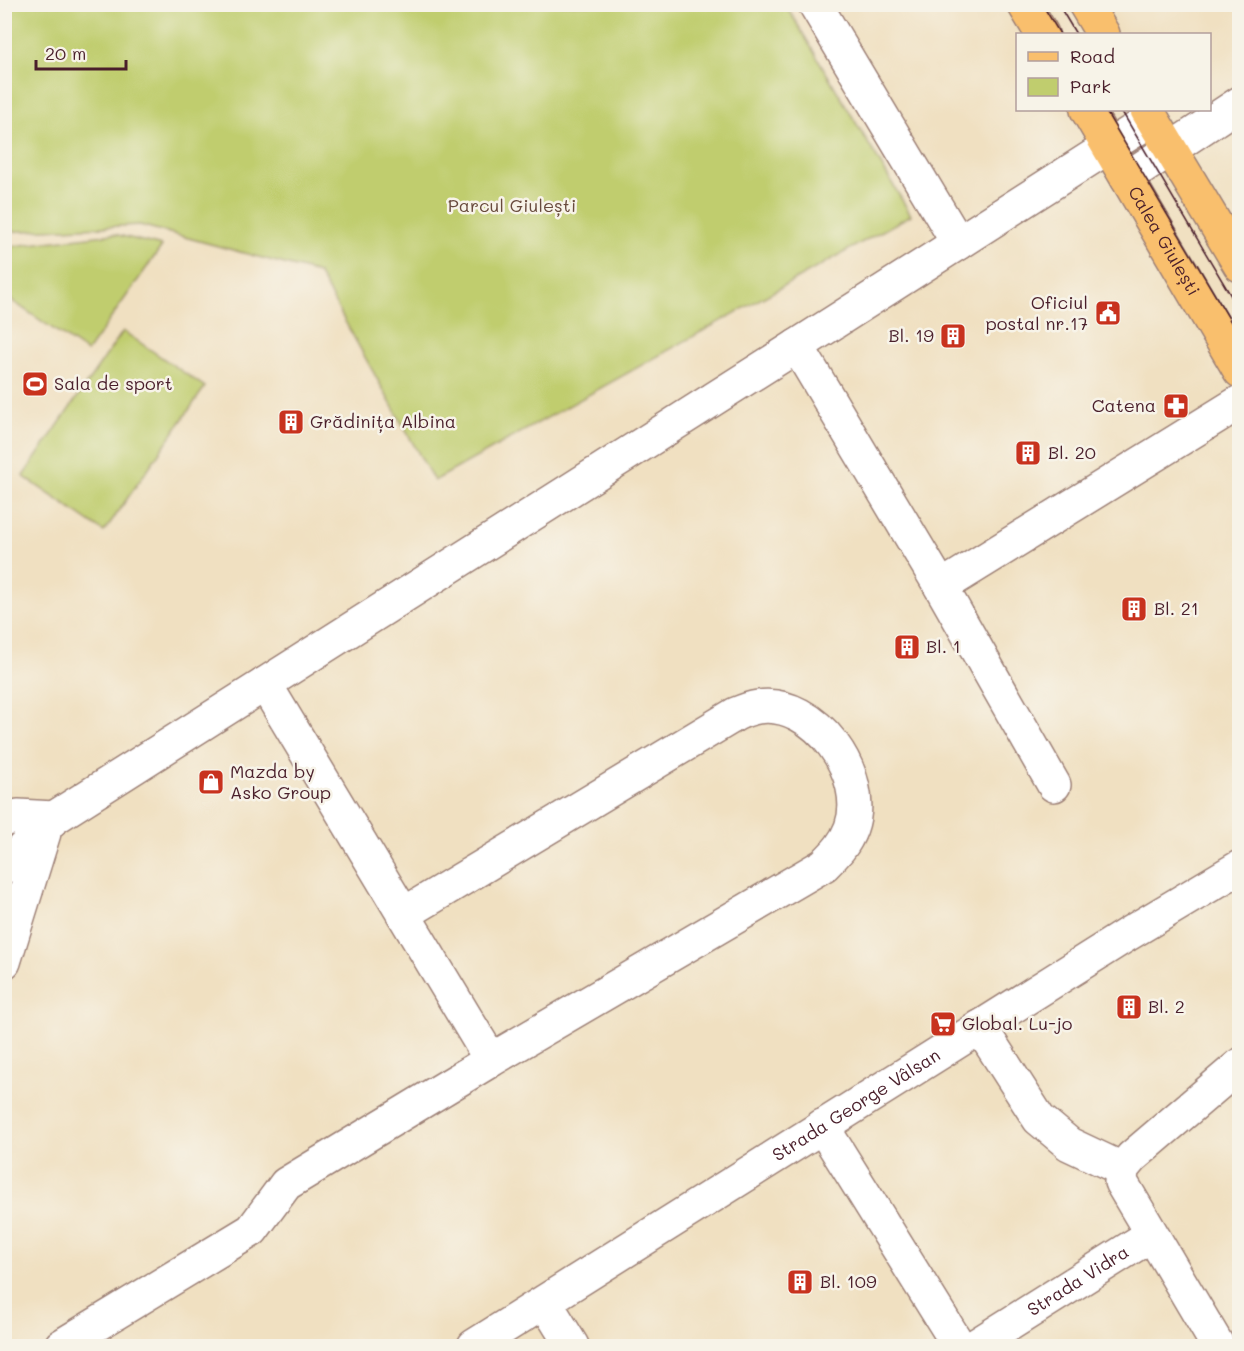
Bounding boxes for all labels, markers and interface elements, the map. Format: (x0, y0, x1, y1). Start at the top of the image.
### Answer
scale bar (36, 33, 126, 71)
legend (1016, 33, 1211, 111)
text: 20 m (45, 41, 86, 65)
text: Road (1070, 44, 1115, 68)
text: Park (1070, 74, 1111, 98)
street label: Calea Giulești (1123, 181, 1206, 300)
park label: Parcul Giulești (448, 193, 576, 217)
place label: Oficiul postal nr.17 (986, 290, 1088, 335)
public building icon: Oficiul postal nr.17 (1093, 298, 1123, 328)
building icon: Bl. 19 (938, 321, 968, 351)
place label: Bl. 19 (889, 323, 934, 347)
sports icon: Sala de sport (20, 369, 50, 399)
place label: Sala de sport (54, 371, 173, 395)
pharmacy icon: Catena (1161, 391, 1191, 421)
place label: Catena (1092, 393, 1156, 417)
building icon: Grădinița Albina (276, 407, 306, 437)
place label: Grădinița Albina (310, 409, 456, 433)
building icon: Bl. 20 (1013, 438, 1043, 468)
place label: Bl. 20 (1048, 440, 1096, 464)
building icon: Bl. 21 (1119, 594, 1149, 624)
place label: Bl. 21 (1154, 596, 1199, 620)
building icon: Bl. 1 (892, 632, 922, 662)
place label: Bl. 1 (926, 634, 961, 658)
place label: Mazda by Asko Group (230, 759, 331, 804)
shop icon: Mazda by Asko Group (196, 767, 226, 797)
building icon: Bl. 2 (1114, 992, 1144, 1022)
place label: Bl. 2 (1148, 994, 1185, 1018)
supermarket icon: Global. Lu-jo (928, 1009, 958, 1039)
place label: Global. Lu-jo (962, 1011, 1073, 1035)
street label: Strada George Vâlsan (767, 1042, 944, 1166)
street label: Strada Vidra (1022, 1239, 1133, 1321)
building icon: Bl. 109 (785, 1267, 815, 1297)
place label: Bl. 109 (820, 1269, 877, 1293)

